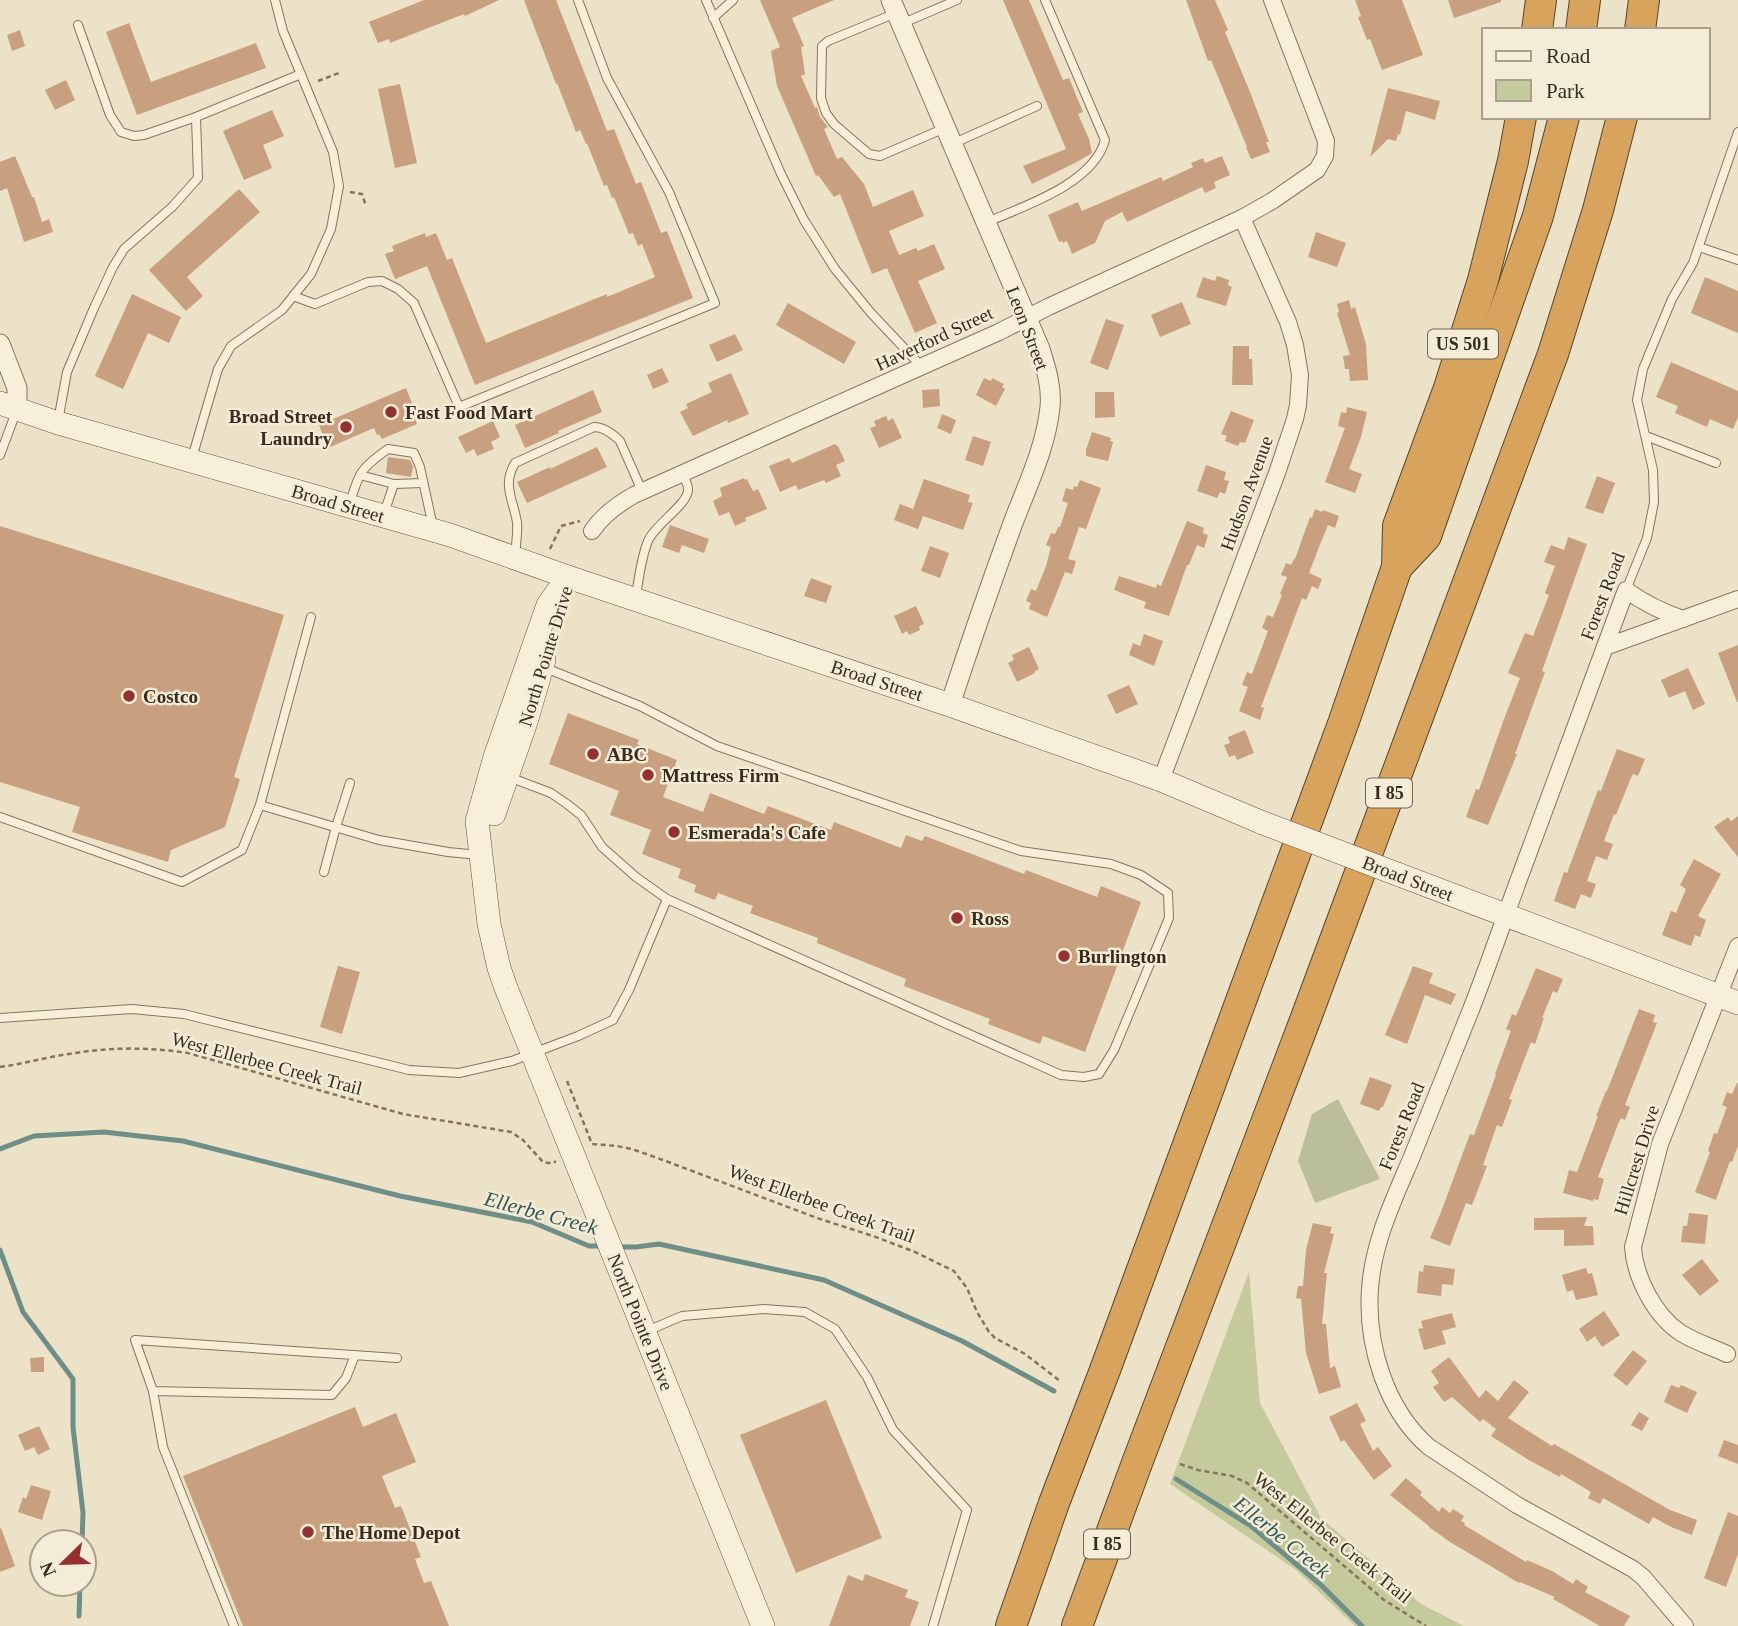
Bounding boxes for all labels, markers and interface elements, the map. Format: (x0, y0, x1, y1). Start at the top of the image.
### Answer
legend (1482, 28, 1710, 119)
text: Road (1546, 44, 1591, 68)
text: Park (1546, 79, 1585, 103)
street label: Leon Street (1002, 283, 1053, 374)
street label: Haverford Street (872, 302, 997, 375)
road number: US 501 (1428, 330, 1498, 358)
place label: Fast Food Mart (405, 402, 533, 423)
marker: Fast Food Mart (383, 404, 399, 420)
place label: Broad Street Laundry (229, 406, 333, 449)
marker: Broad Street Laundry (338, 419, 354, 435)
street label: Hudson Avenue (1216, 433, 1277, 553)
street label: Broad Street (289, 480, 387, 527)
street label: Forest Road (1576, 549, 1629, 643)
street label: North Pointe Drive (514, 583, 577, 729)
street label: Broad Street (828, 656, 926, 705)
place label: Costco (143, 686, 198, 707)
marker: Costco (121, 688, 137, 704)
place label: ABC (607, 744, 647, 765)
marker: ABC (585, 746, 601, 762)
place label: Mattress Firm (662, 765, 779, 786)
marker: Mattress Firm (640, 767, 656, 783)
road number: I 85 (1366, 778, 1412, 808)
place label: Esmerada's Cafe (688, 822, 826, 843)
marker: Esmerada's Cafe (666, 824, 682, 840)
street label: Broad Street (1359, 852, 1457, 906)
place label: Ross (971, 908, 1009, 929)
marker: Ross (949, 910, 965, 926)
place label: Burlington (1078, 946, 1167, 967)
marker: Burlington (1056, 948, 1072, 964)
street label: West Ellerbee Creek Trail (169, 1028, 364, 1099)
street label: Forest Road (1374, 1079, 1429, 1173)
street label: Hillcrest Drive (1610, 1103, 1663, 1217)
street label: West Ellerbee Creek Trail (726, 1160, 918, 1247)
water label: Ellerbe Creek (481, 1186, 601, 1240)
street label: North Pointe Drive (604, 1251, 678, 1394)
street label: West Ellerbee Creek Trail (1250, 1467, 1416, 1607)
water label: Ellerbe Creek (1228, 1490, 1335, 1583)
place label: The Home Depot (322, 1522, 461, 1543)
marker: The Home Depot (300, 1524, 316, 1540)
north arrow (28, 1528, 98, 1598)
road number: I 85 (1084, 1530, 1130, 1559)
text: N (35, 1559, 60, 1580)

